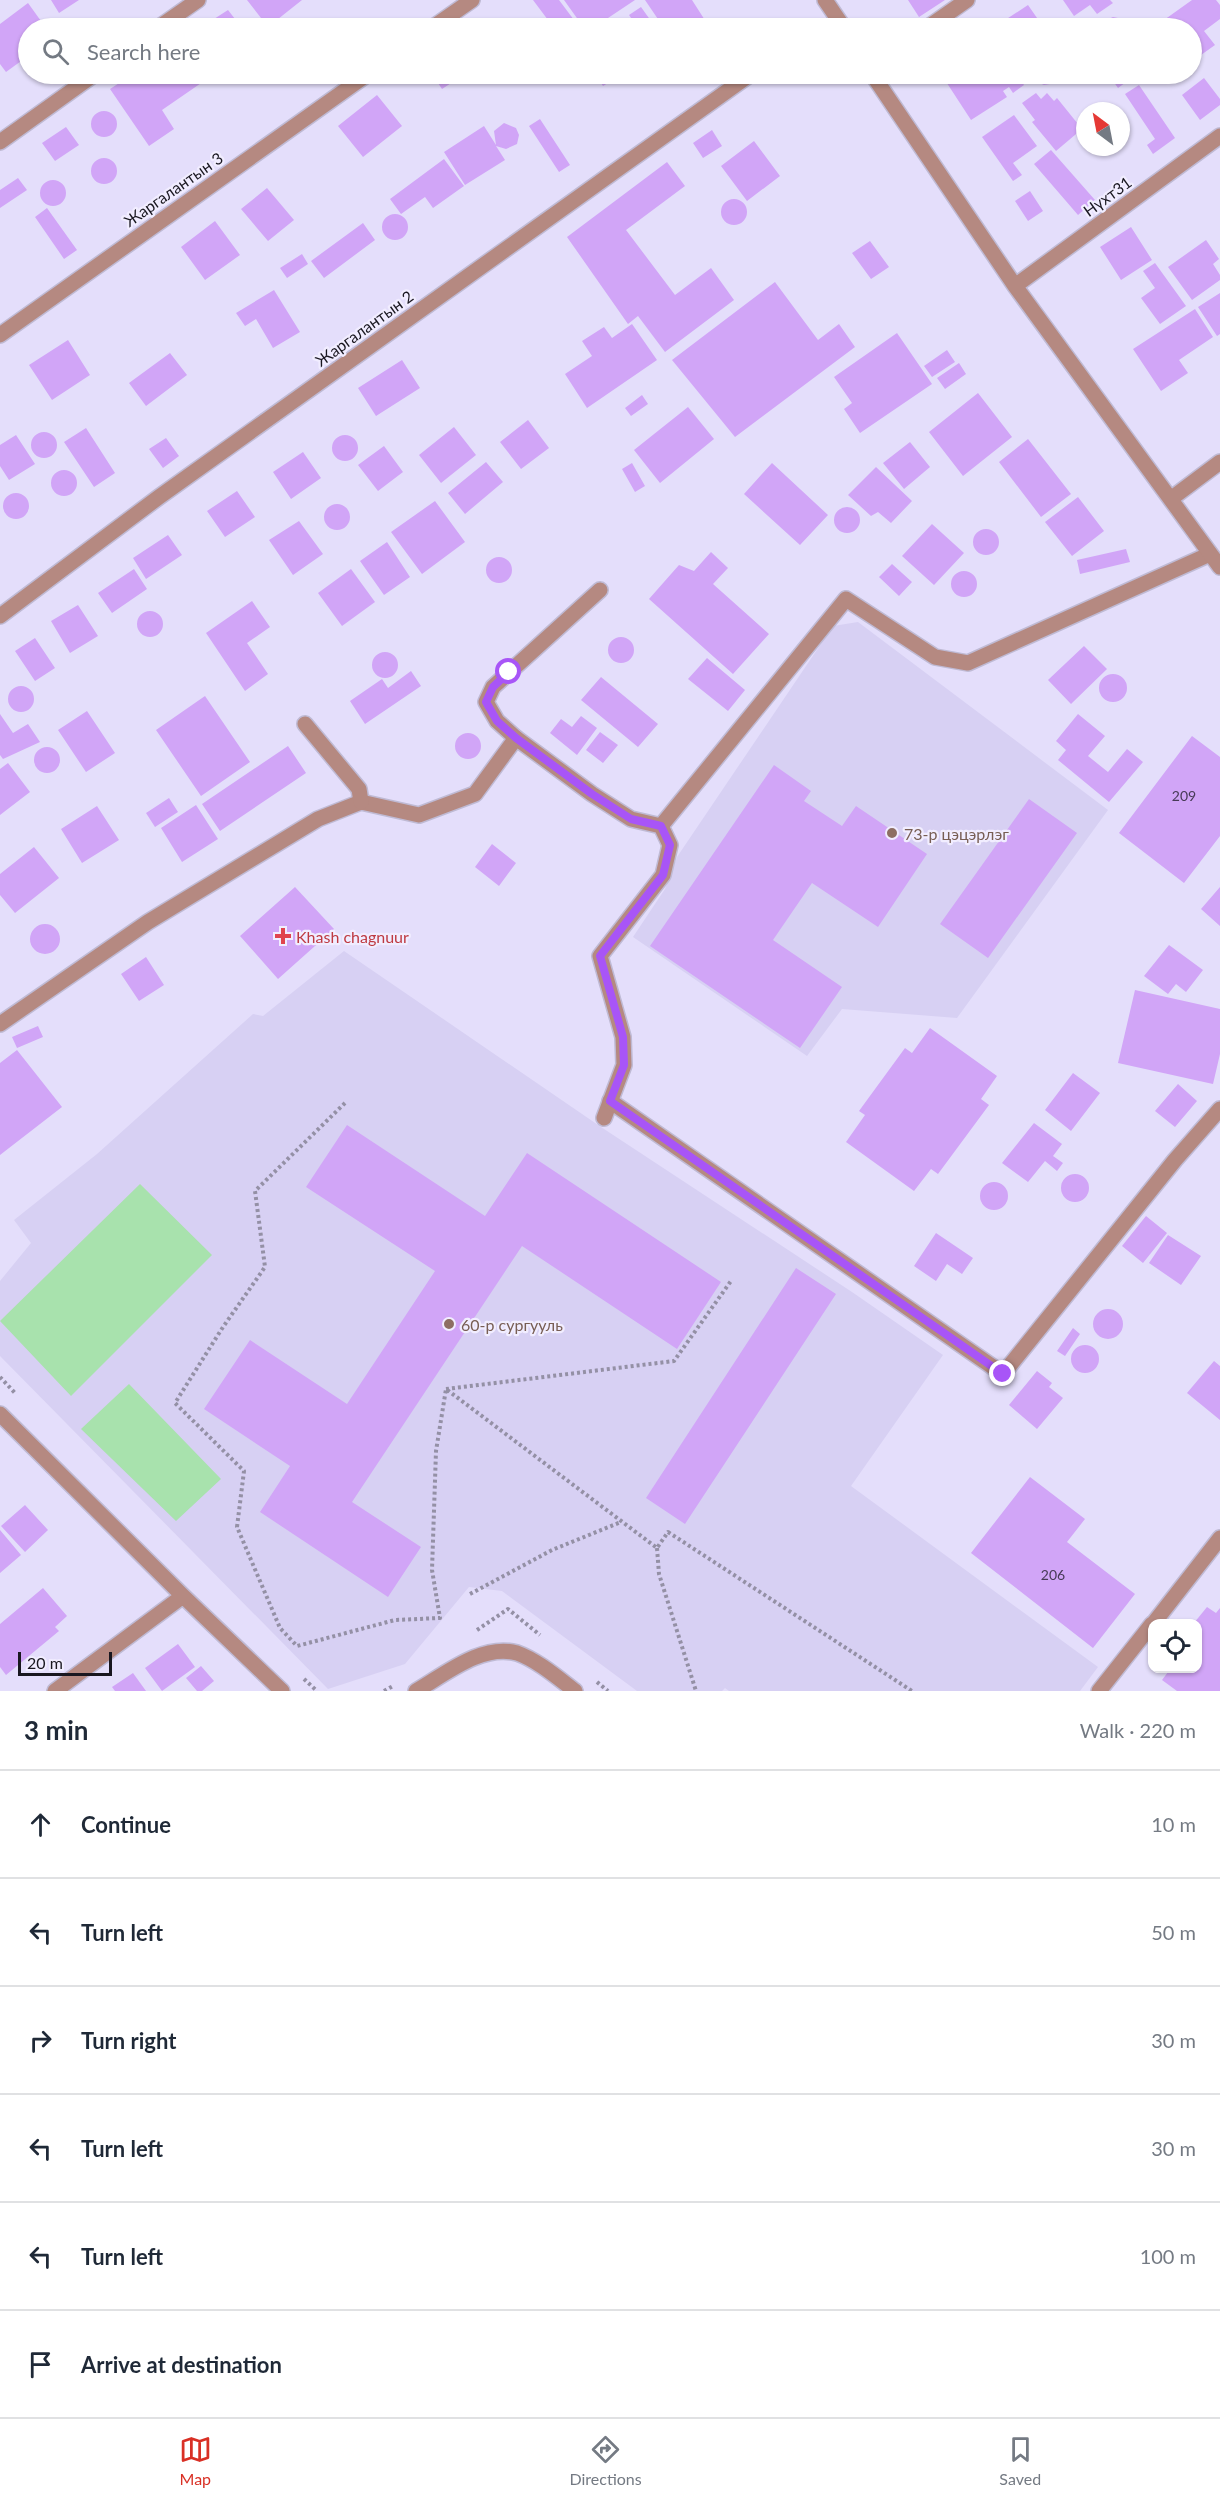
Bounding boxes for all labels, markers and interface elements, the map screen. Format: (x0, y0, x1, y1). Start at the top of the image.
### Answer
search box (18, 18, 1202, 84)
icon: search (39, 35, 72, 68)
text: Search here (87, 38, 200, 65)
north arrow (1076, 102, 1130, 156)
street label: Жаргалантын 3 (120, 148, 226, 230)
street label: Нүхт31 (1079, 172, 1135, 220)
street label: Жаргалантын 2 (311, 286, 417, 370)
route start (495, 658, 521, 684)
house number: 209 (1172, 787, 1196, 804)
place label: 73-р цэцэрлэг (904, 824, 1009, 843)
marker: 73-р цэцэрлэг (885, 826, 899, 840)
marker: Khash chagnuur (274, 927, 292, 945)
place label: Khash chagnuur (296, 927, 409, 946)
place label: 60-р сургууль (461, 1315, 563, 1334)
marker: 60-р сургууль (442, 1317, 456, 1331)
route end (989, 1360, 1015, 1386)
house number: 206 (1041, 1566, 1065, 1583)
map controls (1148, 1619, 1202, 1673)
button: locate (1148, 1619, 1202, 1673)
scale bar (18, 1649, 112, 1676)
text: 20 m (27, 1653, 63, 1672)
text: 3 min (24, 1714, 88, 1746)
text: Walk · 220 m (1080, 1718, 1196, 1742)
icon: ahead (24, 1808, 57, 1841)
text: Continue (81, 1811, 171, 1838)
text: 10 m (1151, 1812, 1196, 1836)
icon: left (24, 1916, 57, 1949)
text: Turn left (81, 1919, 163, 1946)
text: 50 m (1151, 1920, 1196, 1944)
icon: right (24, 2024, 57, 2057)
text: Turn right (81, 2027, 176, 2054)
text: 30 m (1151, 2028, 1196, 2052)
icon: left (24, 2132, 57, 2165)
text: Turn left (81, 2135, 163, 2162)
text: 30 m (1151, 2136, 1196, 2160)
icon: left (24, 2240, 57, 2273)
text: Turn left (81, 2243, 163, 2270)
text: 100 m (1140, 2244, 1196, 2268)
icon: arrive (24, 2348, 57, 2381)
text: Arrive at destination (81, 2351, 282, 2378)
tab: Map (179, 2433, 212, 2488)
tab: Directions (569, 2433, 642, 2488)
tab: Saved (999, 2433, 1041, 2488)

